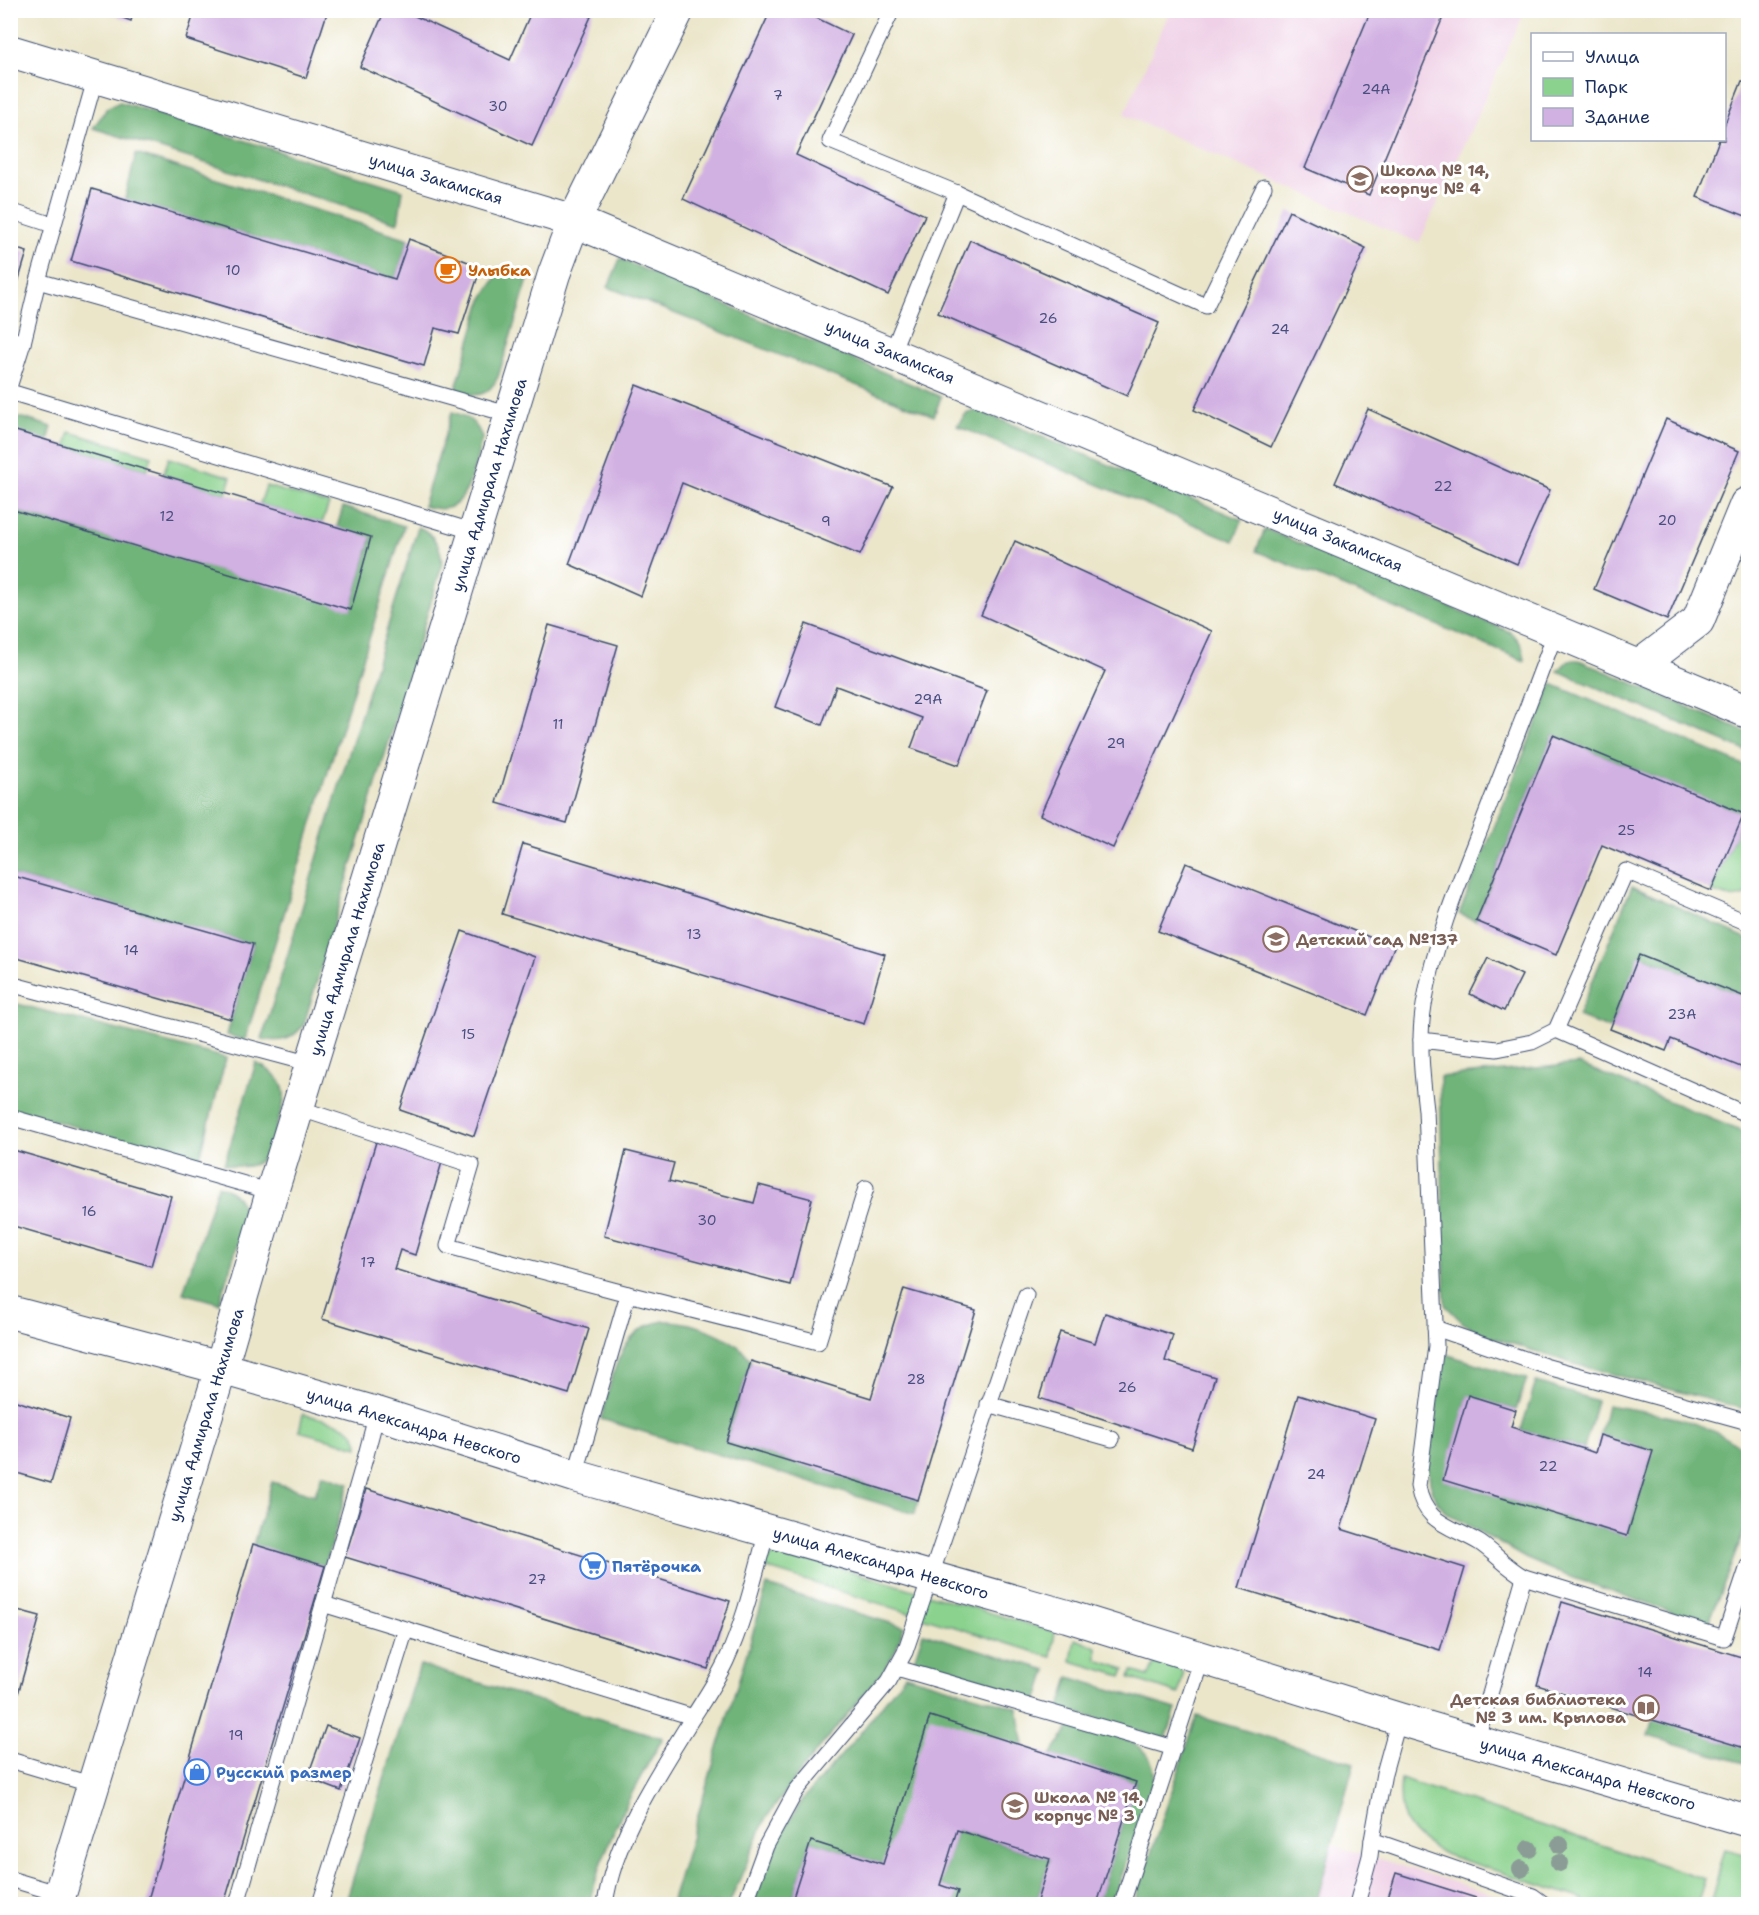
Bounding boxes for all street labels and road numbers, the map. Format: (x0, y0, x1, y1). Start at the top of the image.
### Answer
street label: улица Закамская (367, 149, 505, 209)
street label: улица Закамская (822, 315, 958, 389)
street label: улица Адмирала Нахимова (446, 375, 532, 594)
street label: улица Закамская (1270, 503, 1406, 577)
street label: улица Адмирала Нахимова (304, 839, 390, 1058)
street label: улица Адмирала Нахимова (163, 1305, 249, 1524)
street label: улица Александра Невского (304, 1383, 524, 1469)
street label: улица Александра Невского (771, 1522, 991, 1604)
street label: улица Александра Невского (1478, 1733, 1698, 1815)

